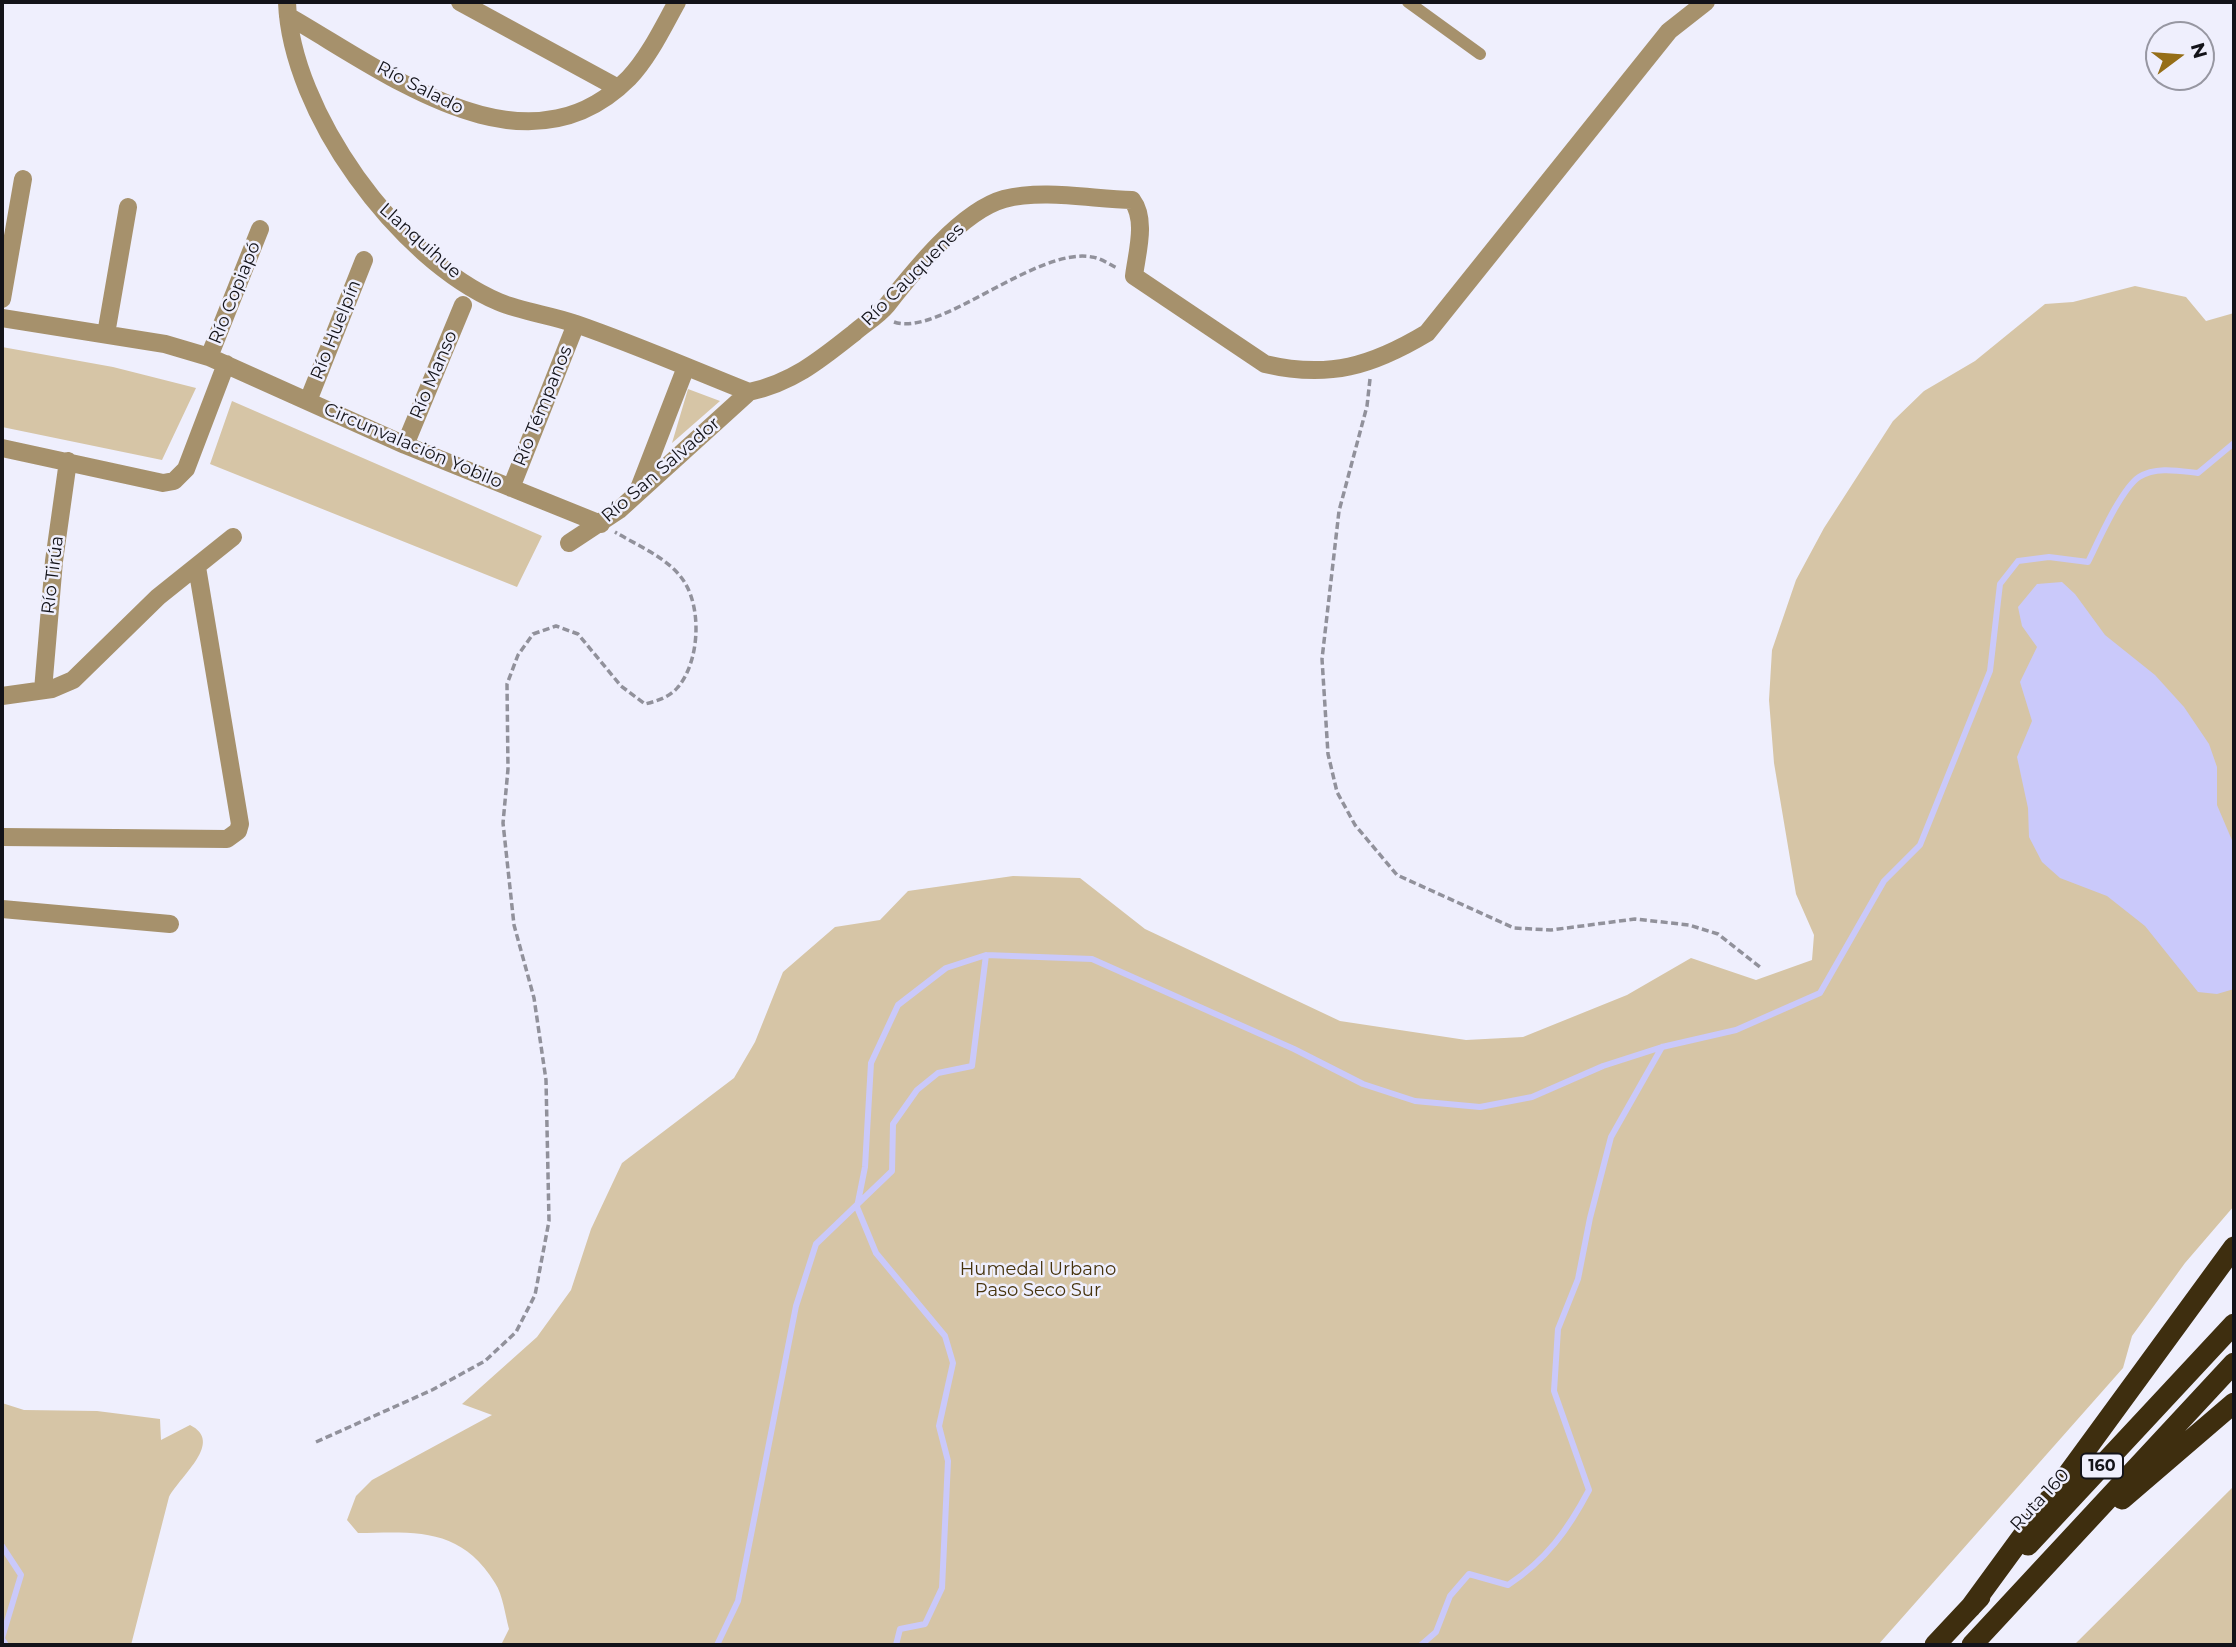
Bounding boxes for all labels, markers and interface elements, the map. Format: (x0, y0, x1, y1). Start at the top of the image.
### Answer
north arrow (2145, 21, 2215, 91)
text: N (2186, 40, 2212, 61)
street label: Río Salado (373, 57, 467, 119)
street label: Llanquihue (375, 199, 465, 283)
street label: Río Cauquenes (857, 219, 969, 331)
street label: Río Copiapó (205, 239, 265, 347)
street label: Río Huelpín (306, 277, 366, 383)
street label: Río Manso (406, 328, 462, 422)
street label: Río Témpanos (509, 343, 577, 469)
street label: Circunvalación Yobilo (320, 399, 506, 493)
street label: Río San Salvador (597, 413, 725, 527)
street label: Río Tirúa (37, 534, 69, 616)
park label: Humedal Urbano Paso Seco Sur (960, 1259, 1116, 1302)
road number: 160 (2081, 1454, 2123, 1478)
street label: Ruta 160 (2006, 1465, 2074, 1535)

